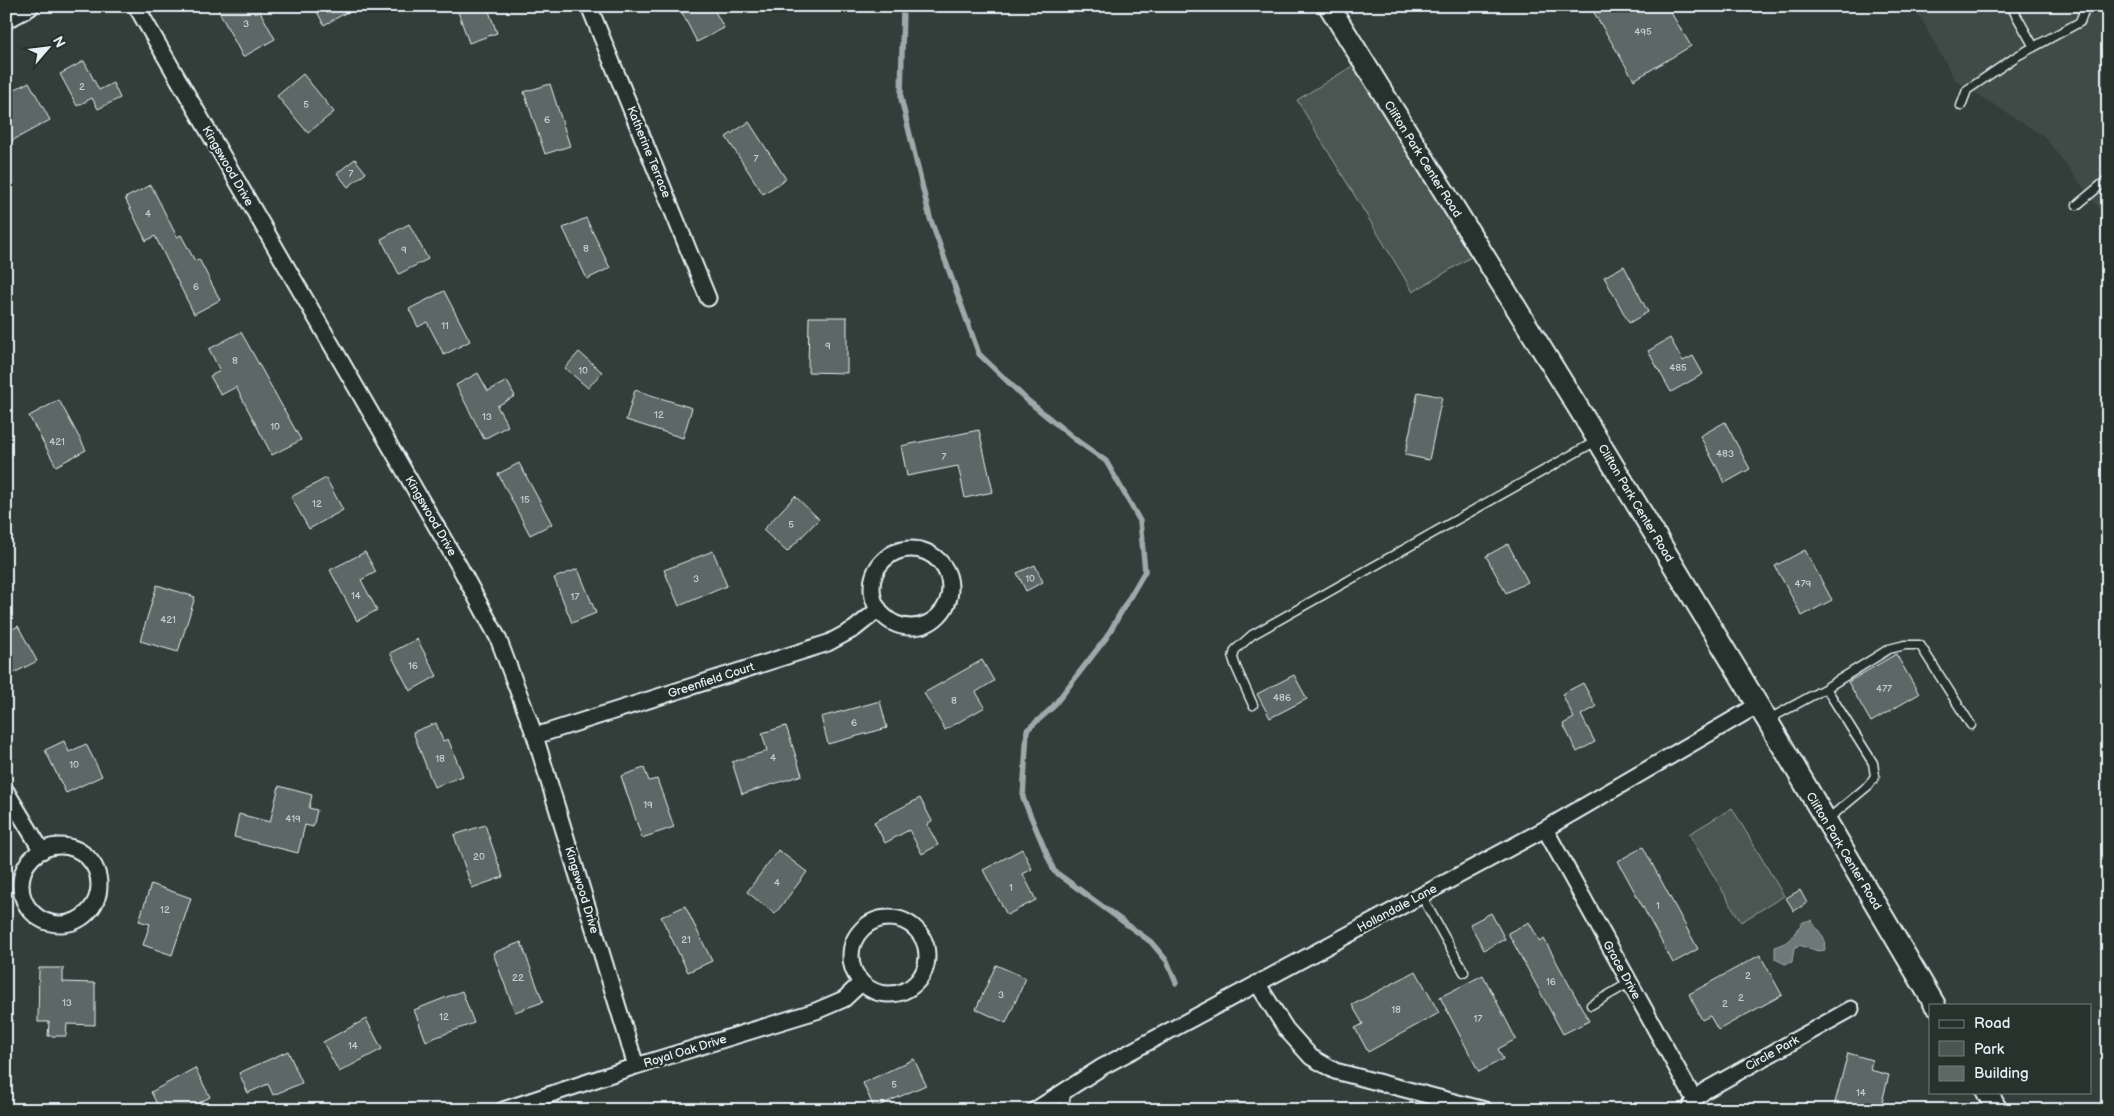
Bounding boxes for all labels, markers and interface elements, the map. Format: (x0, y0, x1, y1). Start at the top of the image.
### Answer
house number: 3 (243, 18, 249, 30)
north arrow (22, 22, 72, 72)
house number: 495 (1634, 26, 1652, 38)
text: N (49, 33, 69, 51)
house number: 2 (79, 81, 85, 93)
street label: Clifton Park Center Road (1381, 98, 1465, 220)
house number: 5 (303, 99, 309, 111)
street label: Katherine Terrace (623, 104, 674, 200)
house number: 6 (544, 114, 550, 126)
street label: Kingswood Drive (199, 124, 257, 209)
house number: 7 (754, 153, 759, 165)
house number: 7 (349, 168, 354, 180)
house number: 4 (145, 208, 151, 220)
house number: 8 (583, 243, 589, 255)
house number: 9 (401, 244, 407, 256)
house number: 6 (193, 281, 199, 293)
house number: 11 (441, 320, 449, 332)
house number: 9 (825, 340, 831, 352)
house number: 8 (232, 355, 238, 367)
house number: 485 (1669, 362, 1687, 374)
house number: 10 (578, 365, 588, 377)
house number: 12 (654, 409, 664, 421)
house number: 13 (482, 411, 492, 423)
house number: 10 (270, 421, 280, 433)
house number: 421 (49, 436, 65, 448)
street label: Clifton Park Center Road (1594, 442, 1677, 565)
house number: 483 (1716, 448, 1734, 460)
house number: 7 (942, 451, 947, 463)
street label: Kingswood Drive (402, 474, 460, 559)
house number: 15 (520, 494, 530, 506)
house number: 12 (312, 498, 322, 510)
house number: 5 (788, 519, 794, 531)
house number: 3 (693, 573, 699, 585)
house number: 10 (1025, 573, 1035, 585)
house number: 479 (1795, 578, 1812, 590)
house number: 14 (351, 590, 361, 602)
house number: 17 (571, 591, 579, 603)
house number: 421 (160, 614, 176, 626)
street label: Greenfield Court (666, 659, 756, 701)
house number: 16 (408, 660, 418, 672)
house number: 477 (1876, 683, 1892, 695)
house number: 486 (1273, 692, 1291, 704)
house number: 8 (951, 695, 957, 707)
house number: 6 (851, 717, 857, 729)
house number: 4 (770, 752, 776, 764)
house number: 18 (435, 753, 445, 765)
house number: 10 (69, 759, 79, 771)
street label: Clifton Park Center Road (1802, 790, 1885, 913)
house number: 19 (643, 799, 653, 811)
house number: 419 (285, 813, 301, 825)
street label: Kingswood Drive (561, 845, 602, 935)
house number: 20 (473, 851, 485, 863)
house number: 4 (774, 877, 780, 889)
street label: Hollandale Lane (1355, 881, 1440, 936)
house number: 1 (1009, 882, 1013, 894)
house number: 1 (1656, 900, 1660, 912)
house number: 12 (160, 904, 170, 916)
house number: 21 (681, 934, 691, 946)
street label: Grace Drive (1599, 938, 1644, 1002)
house number: 2 (1745, 970, 1751, 982)
house number: 22 (512, 972, 524, 984)
house number: 16 (1546, 976, 1556, 988)
house number: 3 (998, 989, 1004, 1001)
house number: 2 (1738, 992, 1744, 1004)
house number: 13 (62, 997, 72, 1009)
house number: 2 (1722, 998, 1728, 1010)
house number: 18 (1391, 1004, 1401, 1016)
legend (1929, 1004, 2092, 1094)
house number: 12 (439, 1011, 449, 1023)
house number: 17 (1474, 1013, 1482, 1025)
text: Road (1974, 1014, 2010, 1033)
street label: Royal Oak Drive (642, 1032, 729, 1071)
street label: Circle Park (1743, 1033, 1802, 1074)
house number: 14 (348, 1040, 358, 1052)
text: Park (1974, 1040, 2005, 1059)
text: Building (1974, 1064, 2029, 1083)
house number: 5 (891, 1079, 897, 1091)
house number: 14 (1856, 1087, 1866, 1099)

